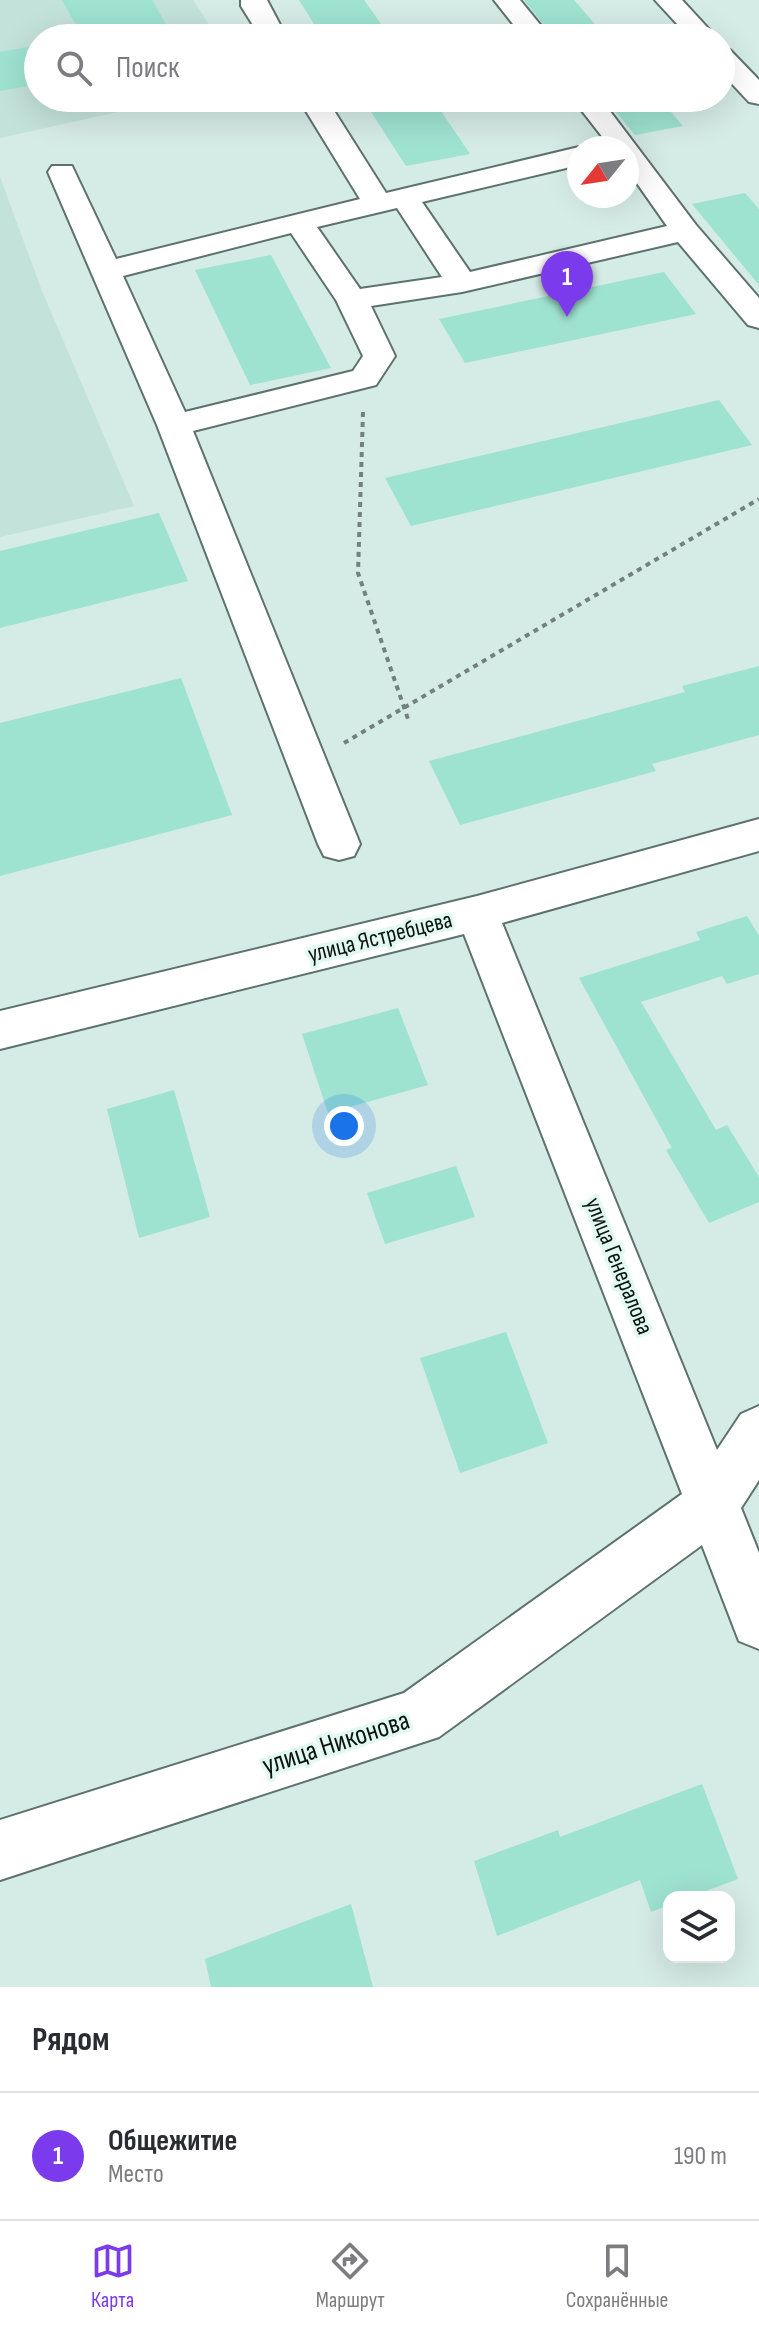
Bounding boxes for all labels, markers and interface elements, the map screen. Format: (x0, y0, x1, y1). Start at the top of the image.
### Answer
search box (24, 24, 735, 112)
icon: search (52, 46, 96, 90)
text: Поиск (116, 50, 179, 86)
north arrow (567, 136, 639, 208)
pin: 1 (541, 251, 593, 317)
street label: улица Ястребцева (305, 905, 455, 969)
your location (324, 1106, 364, 1146)
street label: улица Генералова (578, 1193, 660, 1339)
street label: улица Никонова (258, 1704, 414, 1782)
map controls (663, 1891, 735, 1963)
button: layers (663, 1891, 735, 1963)
text: Рядом (32, 2019, 110, 2060)
text: Общежитие (108, 2123, 237, 2159)
text: 1 (53, 2141, 63, 2172)
text: 190 m (674, 2141, 727, 2172)
text: Место (108, 2159, 164, 2190)
tab: Карта (91, 2239, 135, 2314)
tab: Маршрут (316, 2239, 385, 2314)
tab: Сохранённые (566, 2239, 668, 2314)

